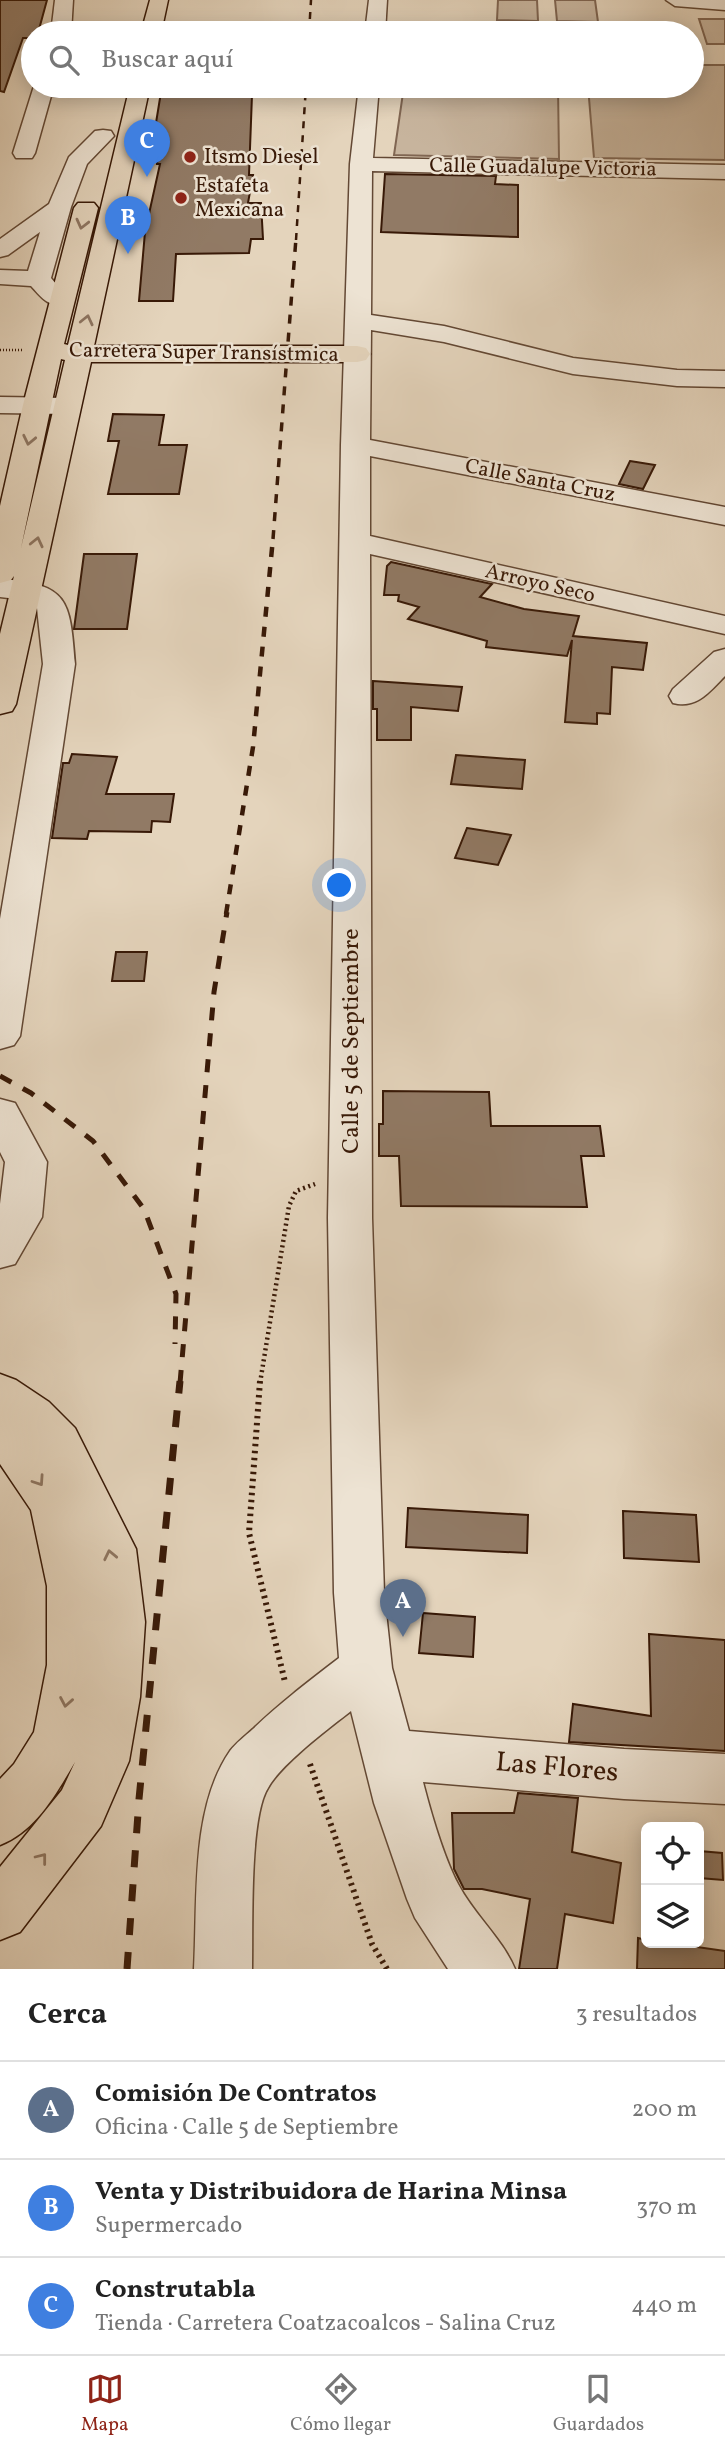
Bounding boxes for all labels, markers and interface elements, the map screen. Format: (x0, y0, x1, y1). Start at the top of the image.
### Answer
search box (21, 21, 704, 98)
icon: search (45, 41, 83, 79)
text: Buscar aquí (101, 42, 233, 78)
pin: C (124, 119, 170, 177)
place label: Itsmo Diesel (204, 143, 319, 172)
marker: Itsmo Diesel (182, 149, 198, 165)
street label: Calle Guadalupe Victoria (429, 152, 657, 184)
place label: Estafeta Mexicana (195, 172, 284, 225)
marker: Estafeta Mexicana (173, 190, 189, 206)
pin: B (105, 196, 151, 254)
one-way arrow (76, 217, 90, 229)
one-way arrow (79, 314, 93, 326)
street label: Carretera Super Transístmica (69, 336, 339, 370)
one-way arrow (22, 434, 37, 446)
street label: Calle Santa Cruz (462, 452, 618, 510)
one-way arrow (28, 536, 43, 548)
street label: Arroyo Seco (482, 557, 598, 611)
your location (322, 868, 356, 902)
street label: Calle 5 de Septiembre (335, 928, 369, 1154)
one-way arrow (31, 1474, 44, 1487)
one-way arrow (104, 1549, 118, 1561)
pin: A (380, 1579, 426, 1637)
one-way arrow (59, 1696, 74, 1708)
street label: Las Flores (494, 1743, 620, 1793)
map controls (641, 1822, 704, 1948)
button: locate (641, 1822, 704, 1885)
one-way arrow (34, 1853, 47, 1866)
button: layers (641, 1885, 704, 1948)
text: Cerca (28, 1994, 107, 2036)
text: 3 resultados (576, 1999, 697, 2031)
text: Comisión De Contratos (95, 2076, 377, 2112)
text: A (43, 2094, 59, 2126)
text: 200 m (632, 2094, 697, 2126)
text: Oficina · Calle 5 de Septiembre (95, 2112, 398, 2144)
text: Venta y Distribuidora de Harina Minsa (95, 2174, 567, 2210)
text: B (43, 2192, 59, 2224)
text: 370 m (636, 2192, 697, 2224)
text: Supermercado (95, 2210, 242, 2242)
text: Construtabla (95, 2272, 256, 2308)
text: C (44, 2290, 58, 2322)
text: 440 m (631, 2290, 697, 2322)
text: Tienda · Carretera Coatzacoalcos - Salina Cruz (95, 2308, 556, 2340)
tab: Mapa (81, 2370, 128, 2438)
tab: Cómo llegar (290, 2370, 391, 2438)
tab: Guardados (553, 2370, 644, 2438)

